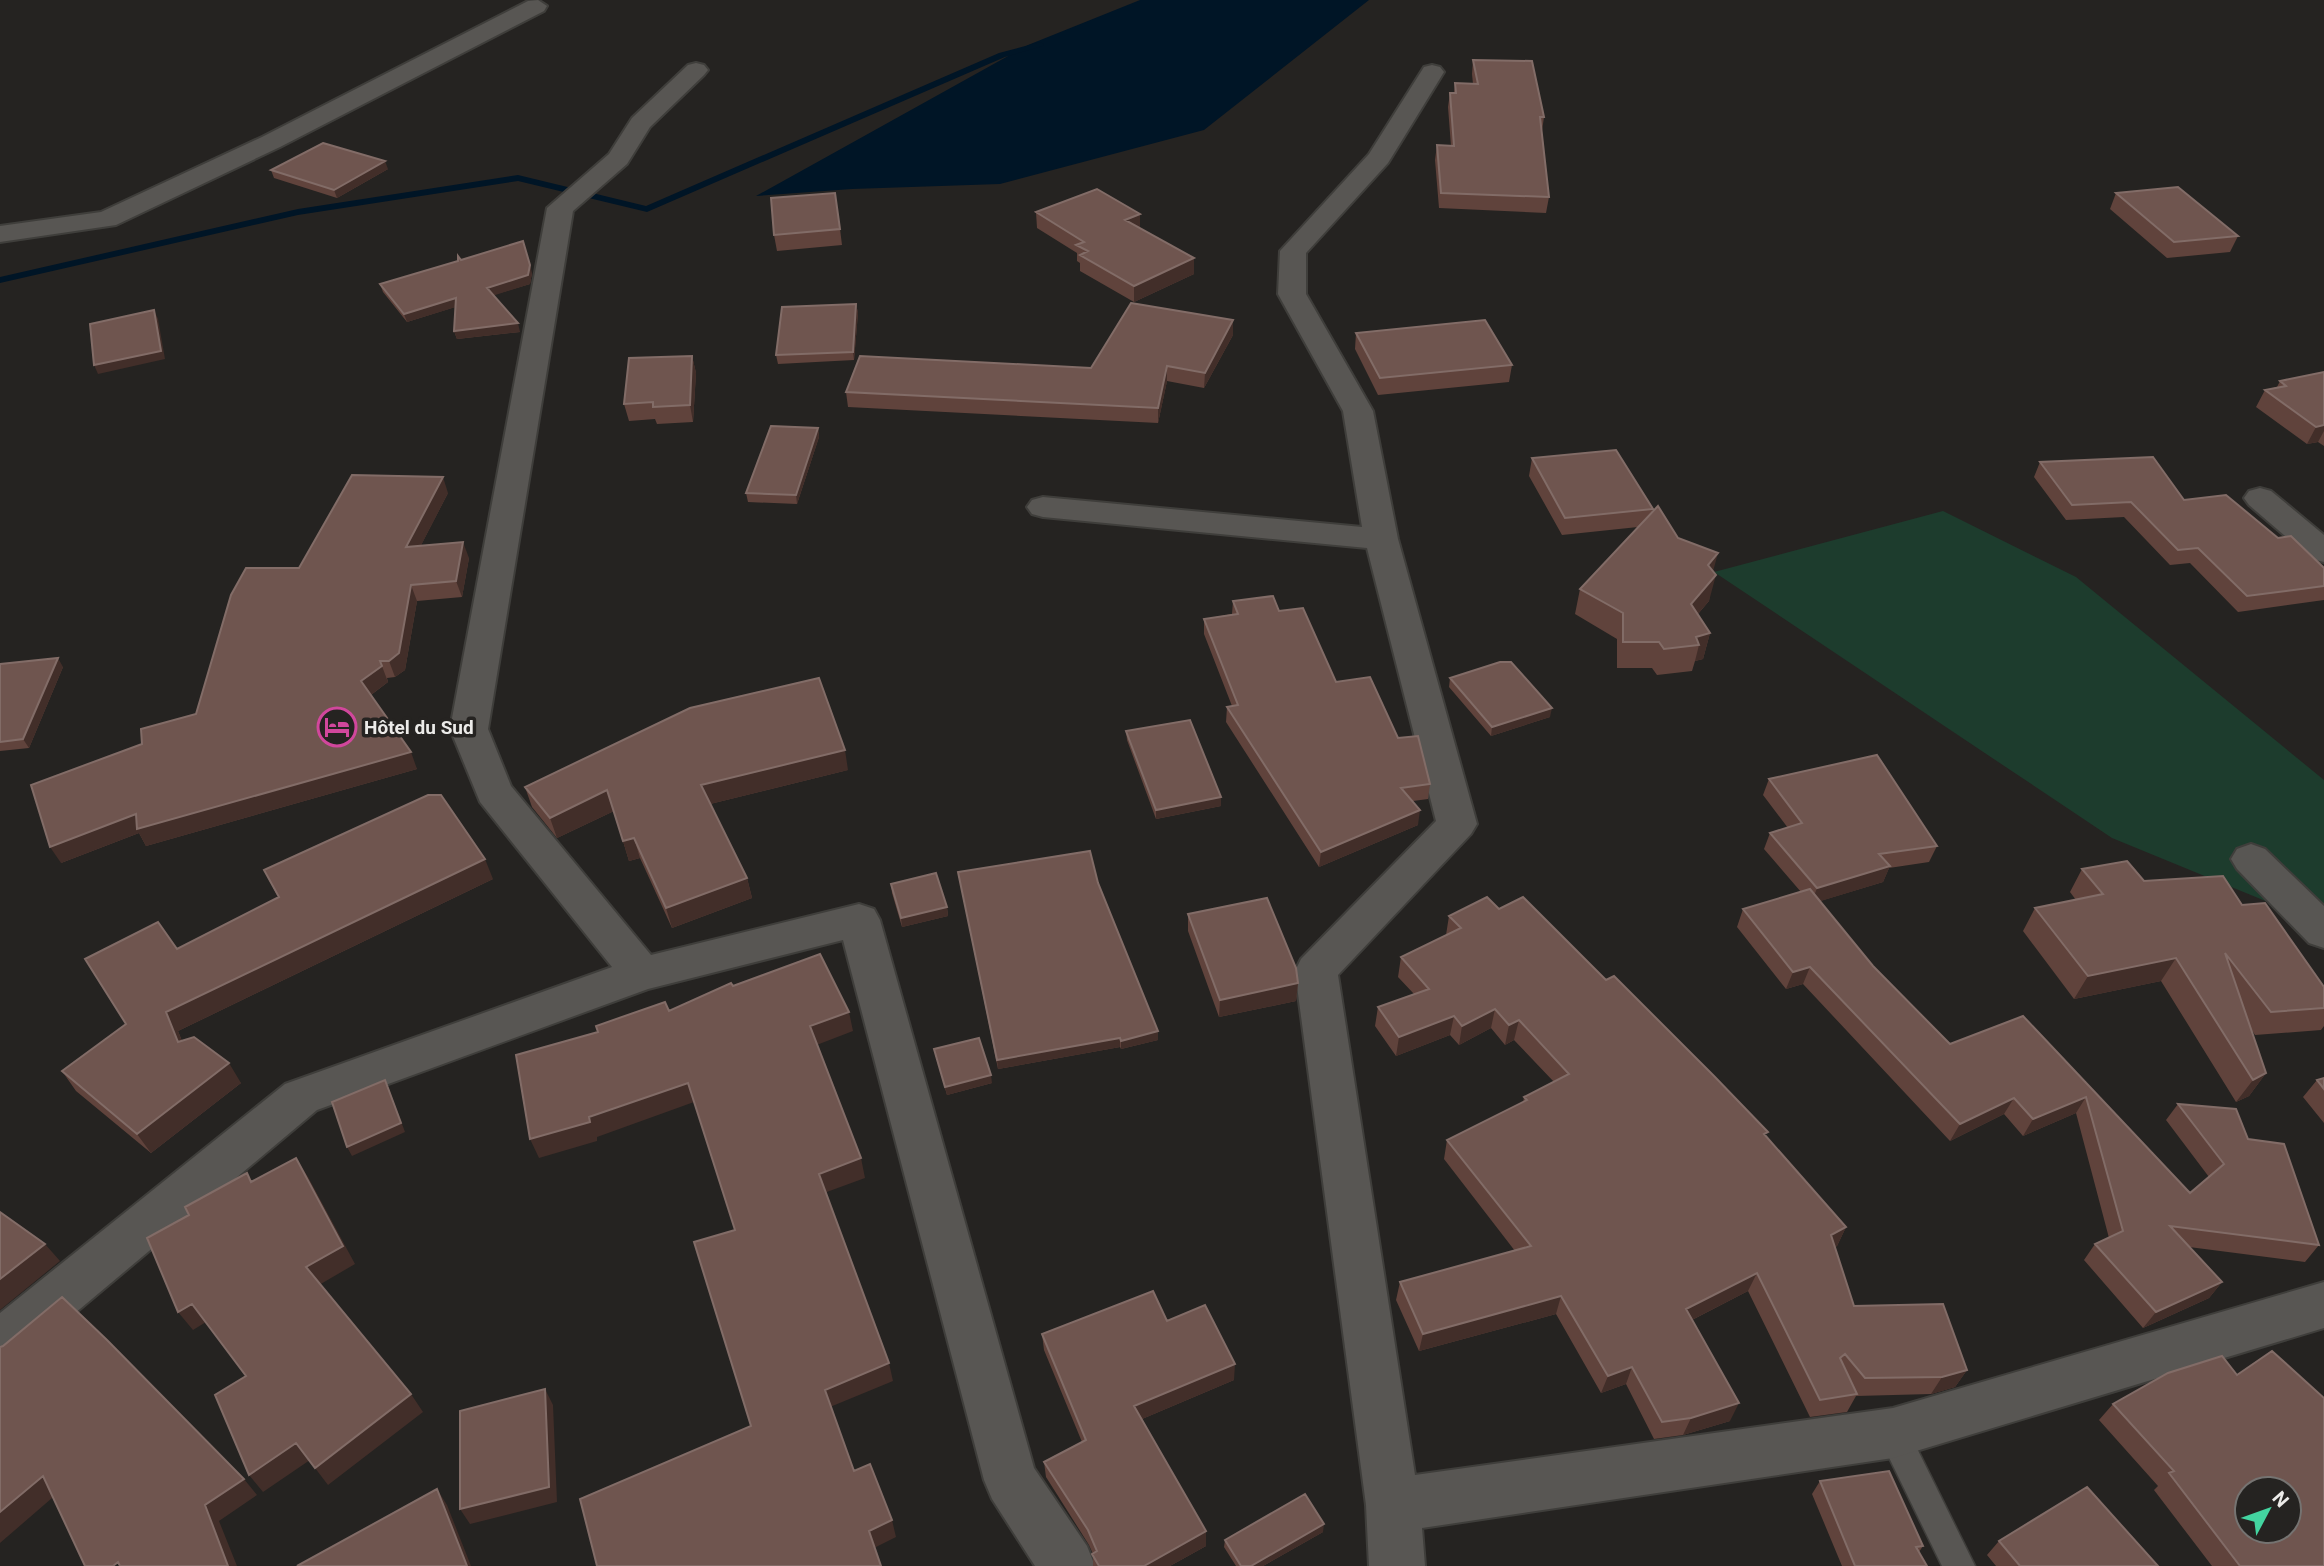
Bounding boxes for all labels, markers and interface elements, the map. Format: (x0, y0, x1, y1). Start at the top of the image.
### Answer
hotel icon: Hôtel du Sud (316, 706, 358, 748)
place label: Hôtel du Sud (364, 716, 474, 739)
north arrow (2233, 1475, 2303, 1545)
text: N (2267, 1487, 2294, 1512)

